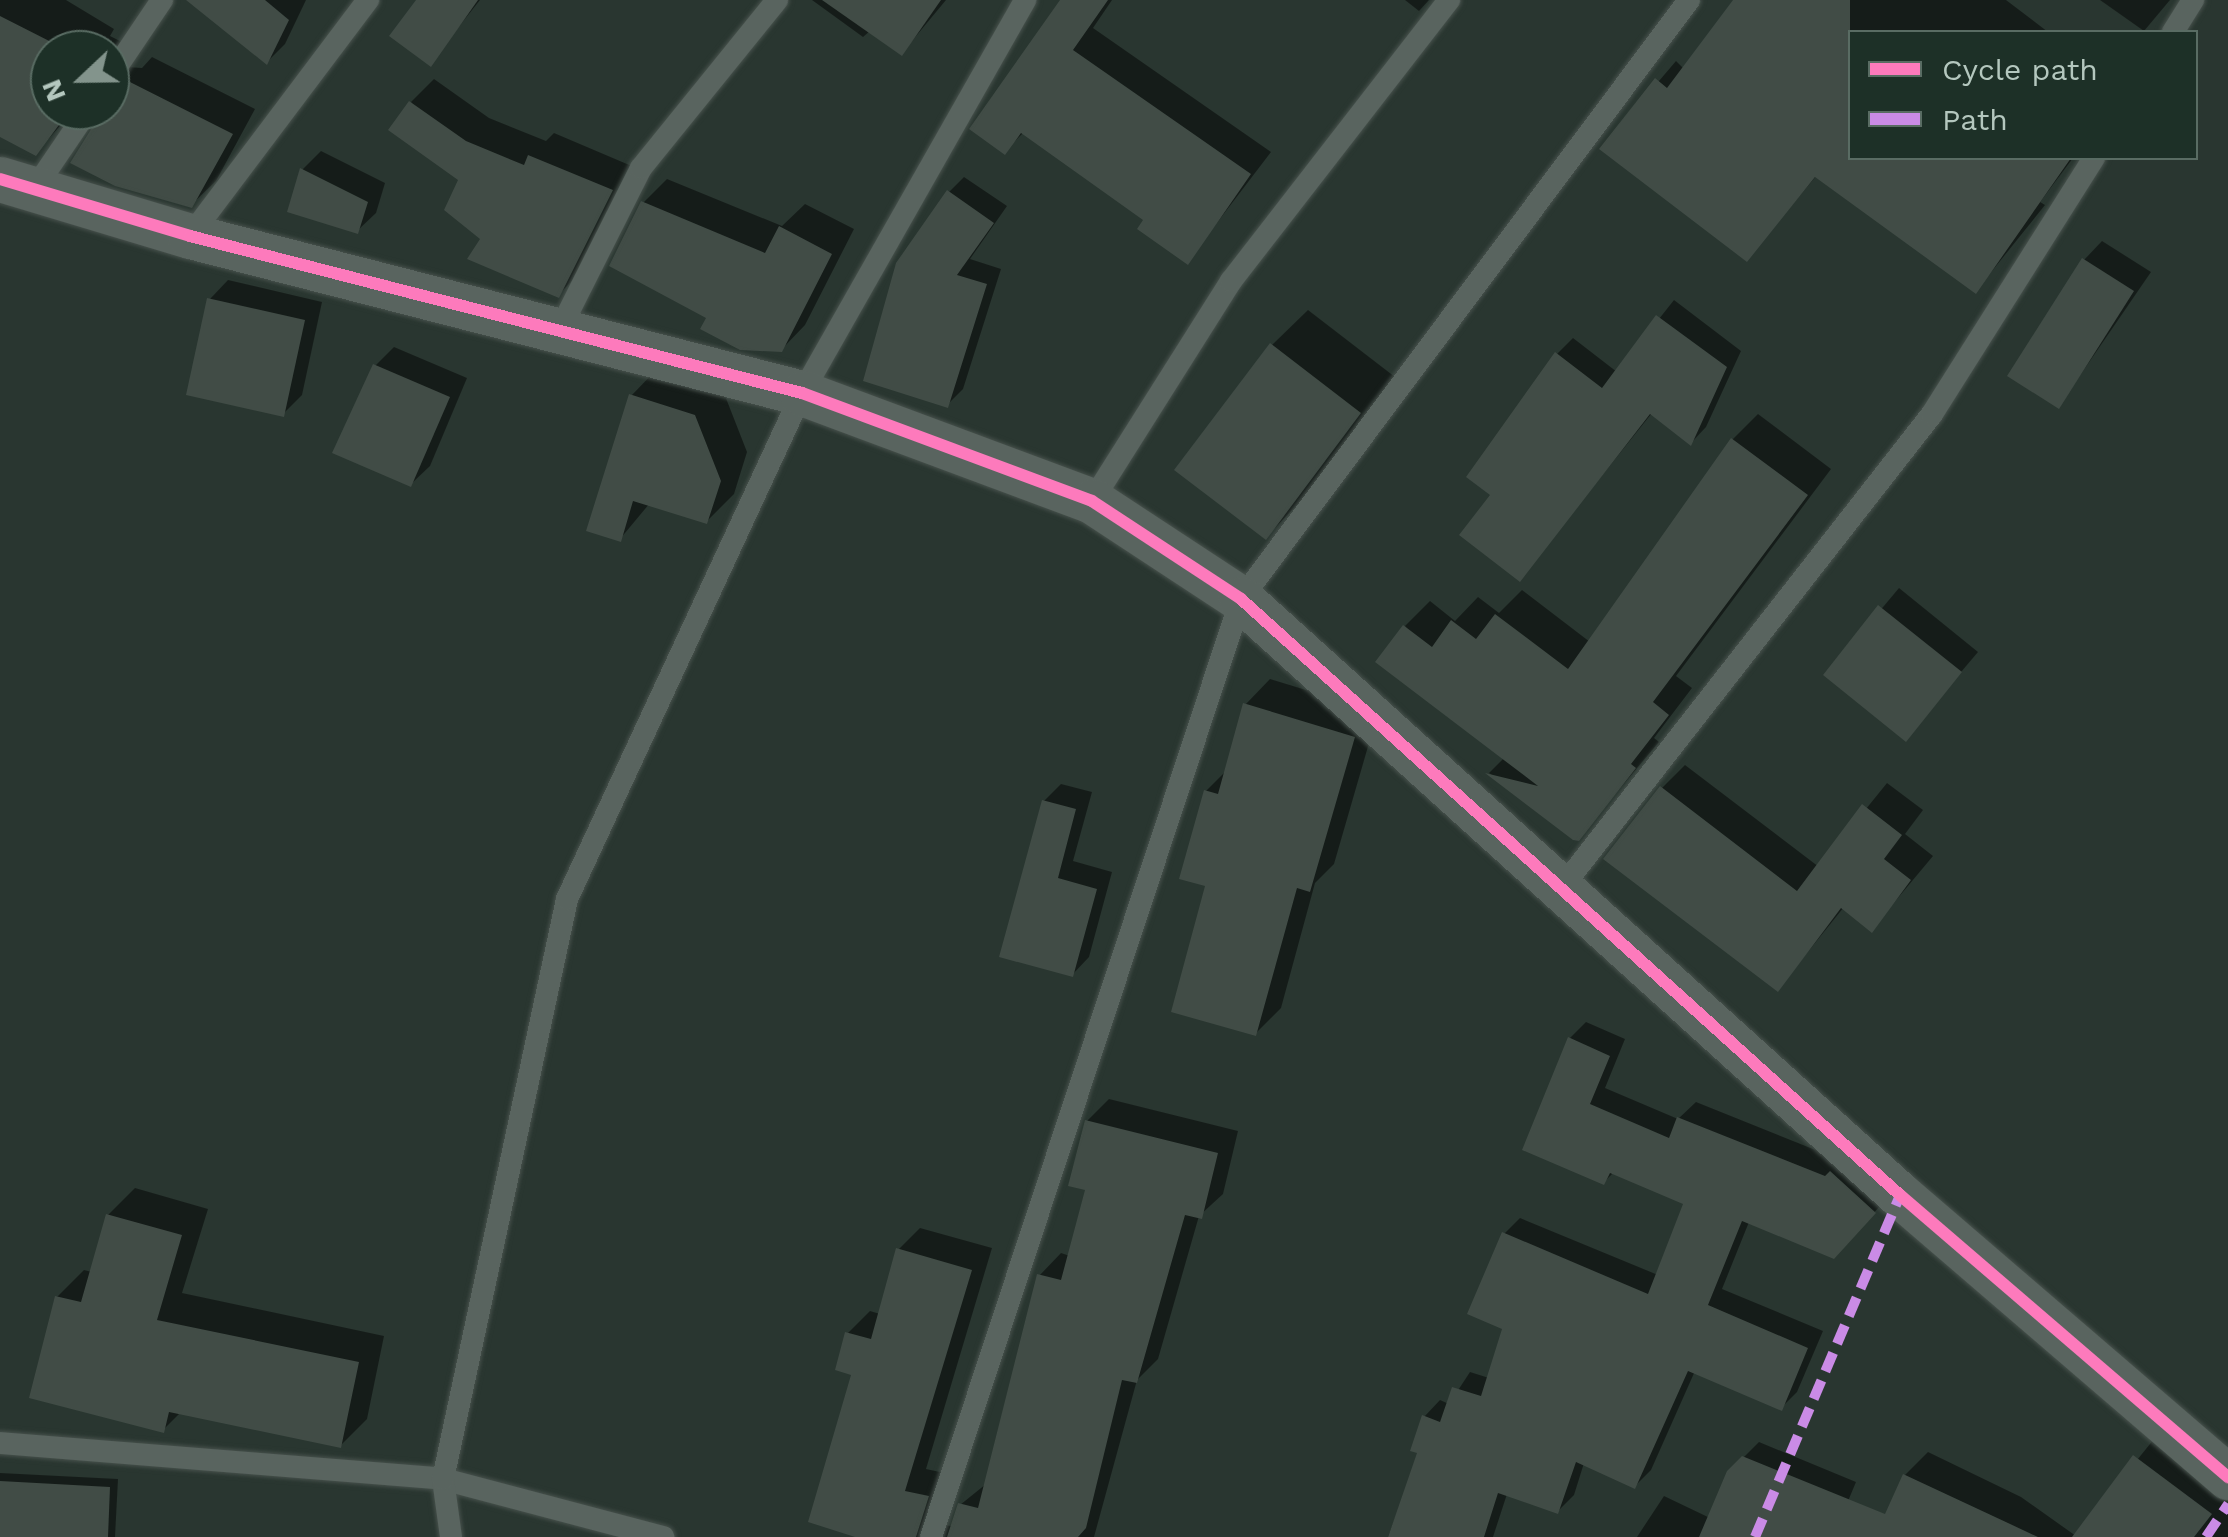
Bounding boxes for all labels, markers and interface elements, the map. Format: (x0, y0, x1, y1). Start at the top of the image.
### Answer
north arrow (30, 30, 130, 130)
legend (1848, 30, 2198, 160)
text: Cycle path (1942, 52, 2098, 87)
text: N (34, 75, 73, 106)
text: Path (1942, 102, 2008, 137)

